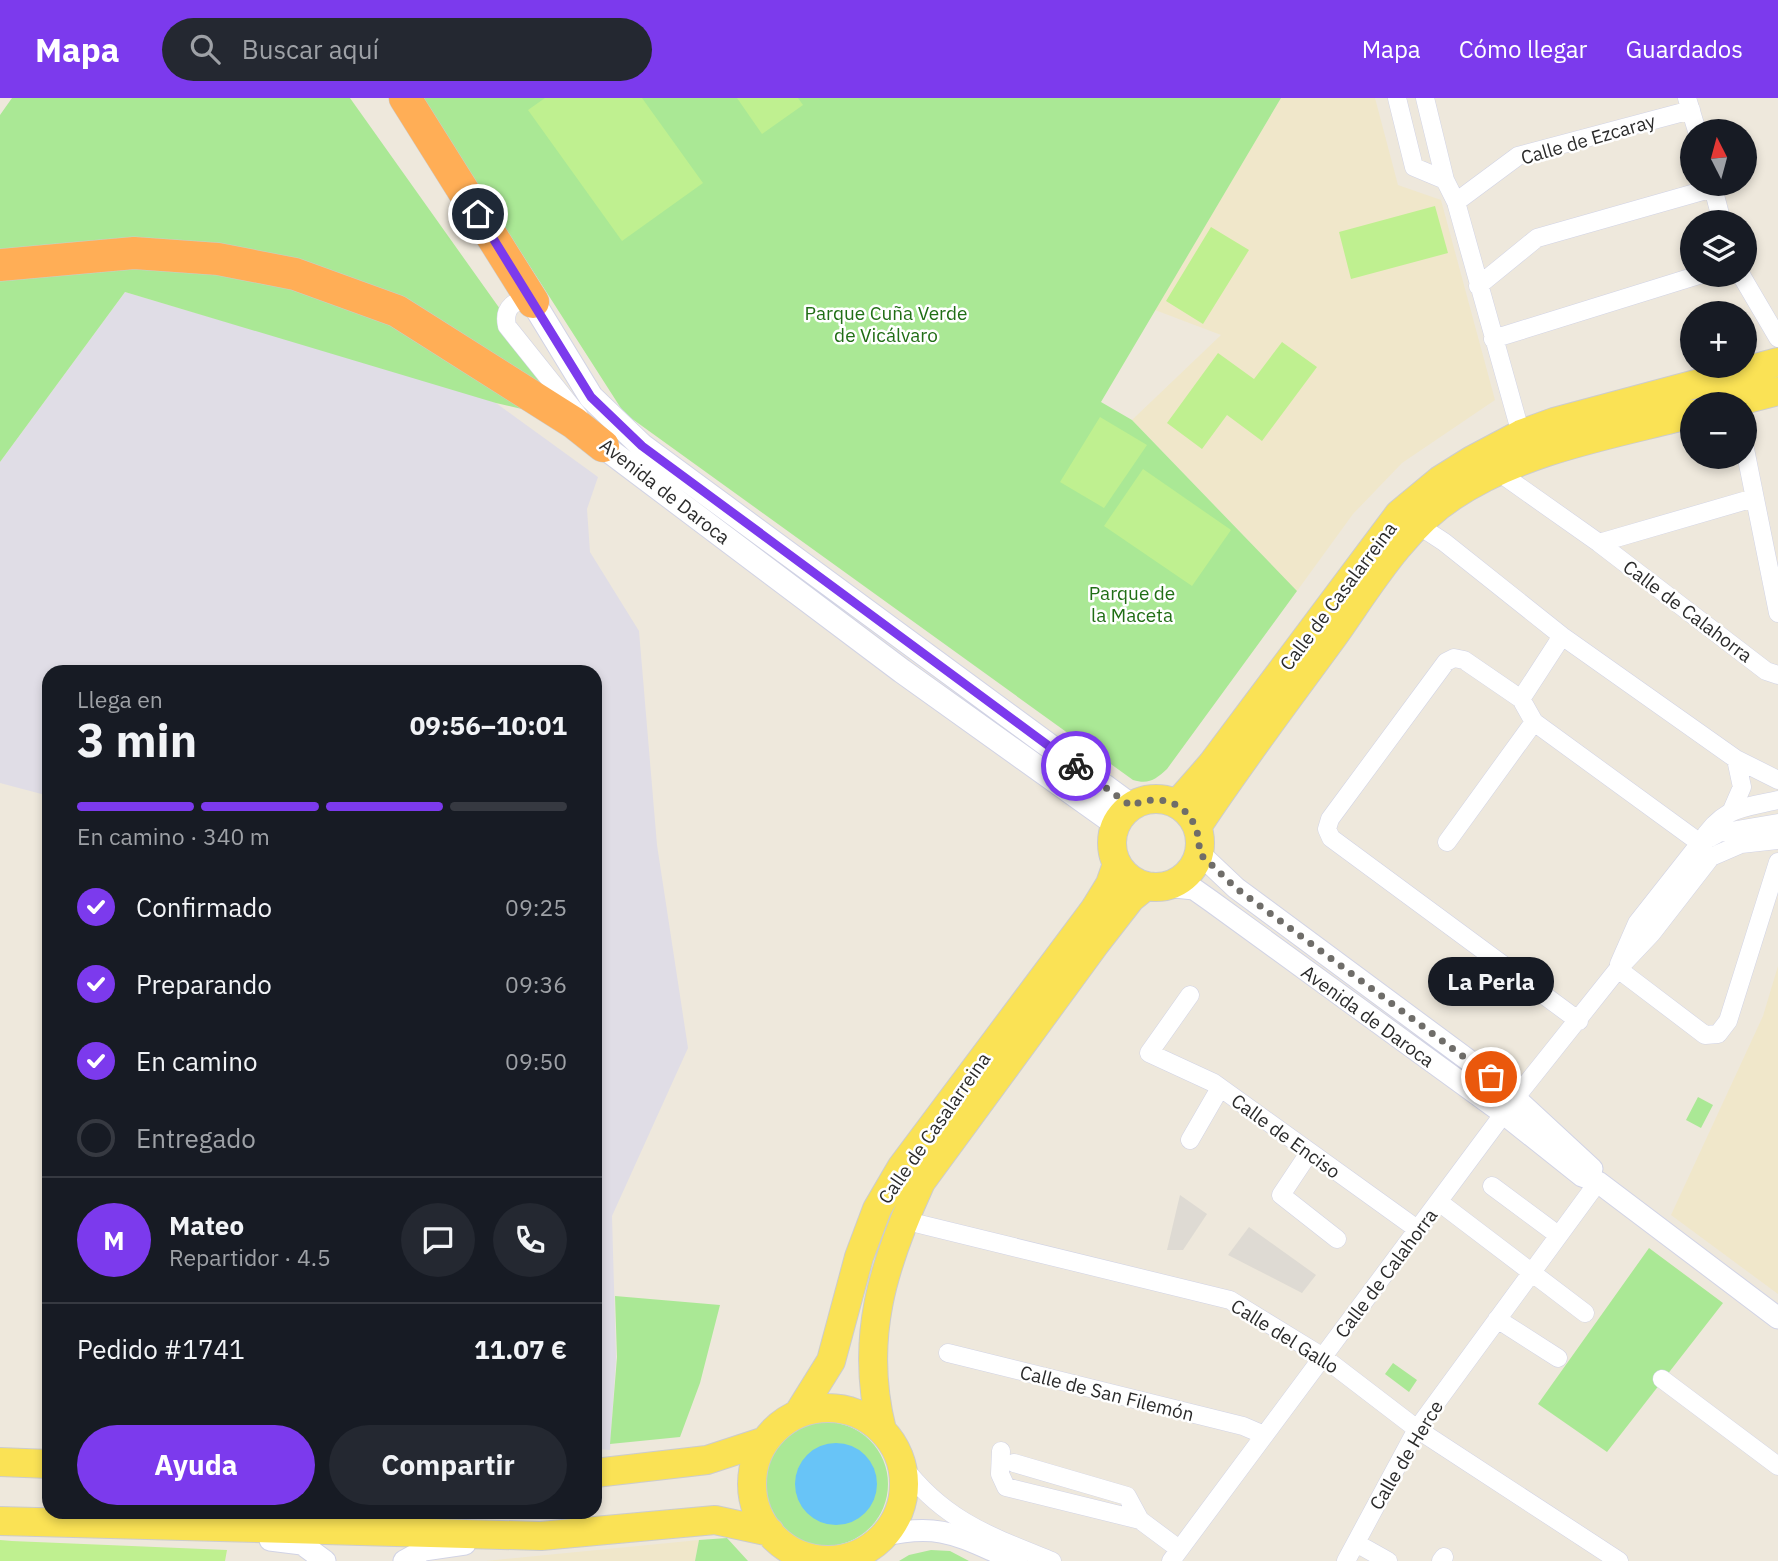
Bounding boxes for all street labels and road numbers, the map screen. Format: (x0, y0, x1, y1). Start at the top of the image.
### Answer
street label: Calle de Ezcaray (1518, 108, 1659, 170)
street label: Avenida de Daroca (595, 433, 735, 549)
street label: Calle de Casalarreina (1274, 517, 1402, 675)
street label: Calle de Calahorra (1619, 555, 1757, 667)
street label: Avenida de Daroca (1297, 960, 1439, 1072)
street label: Calle de Casalarreina (873, 1048, 995, 1208)
street label: Calle de Enciso (1227, 1088, 1345, 1184)
street label: Calle de Calahorra (1330, 1204, 1442, 1342)
street label: Calle del Gallo (1227, 1293, 1343, 1379)
street label: Calle de San Filemón (1017, 1360, 1197, 1426)
street label: Calle de Herce (1364, 1396, 1448, 1514)

